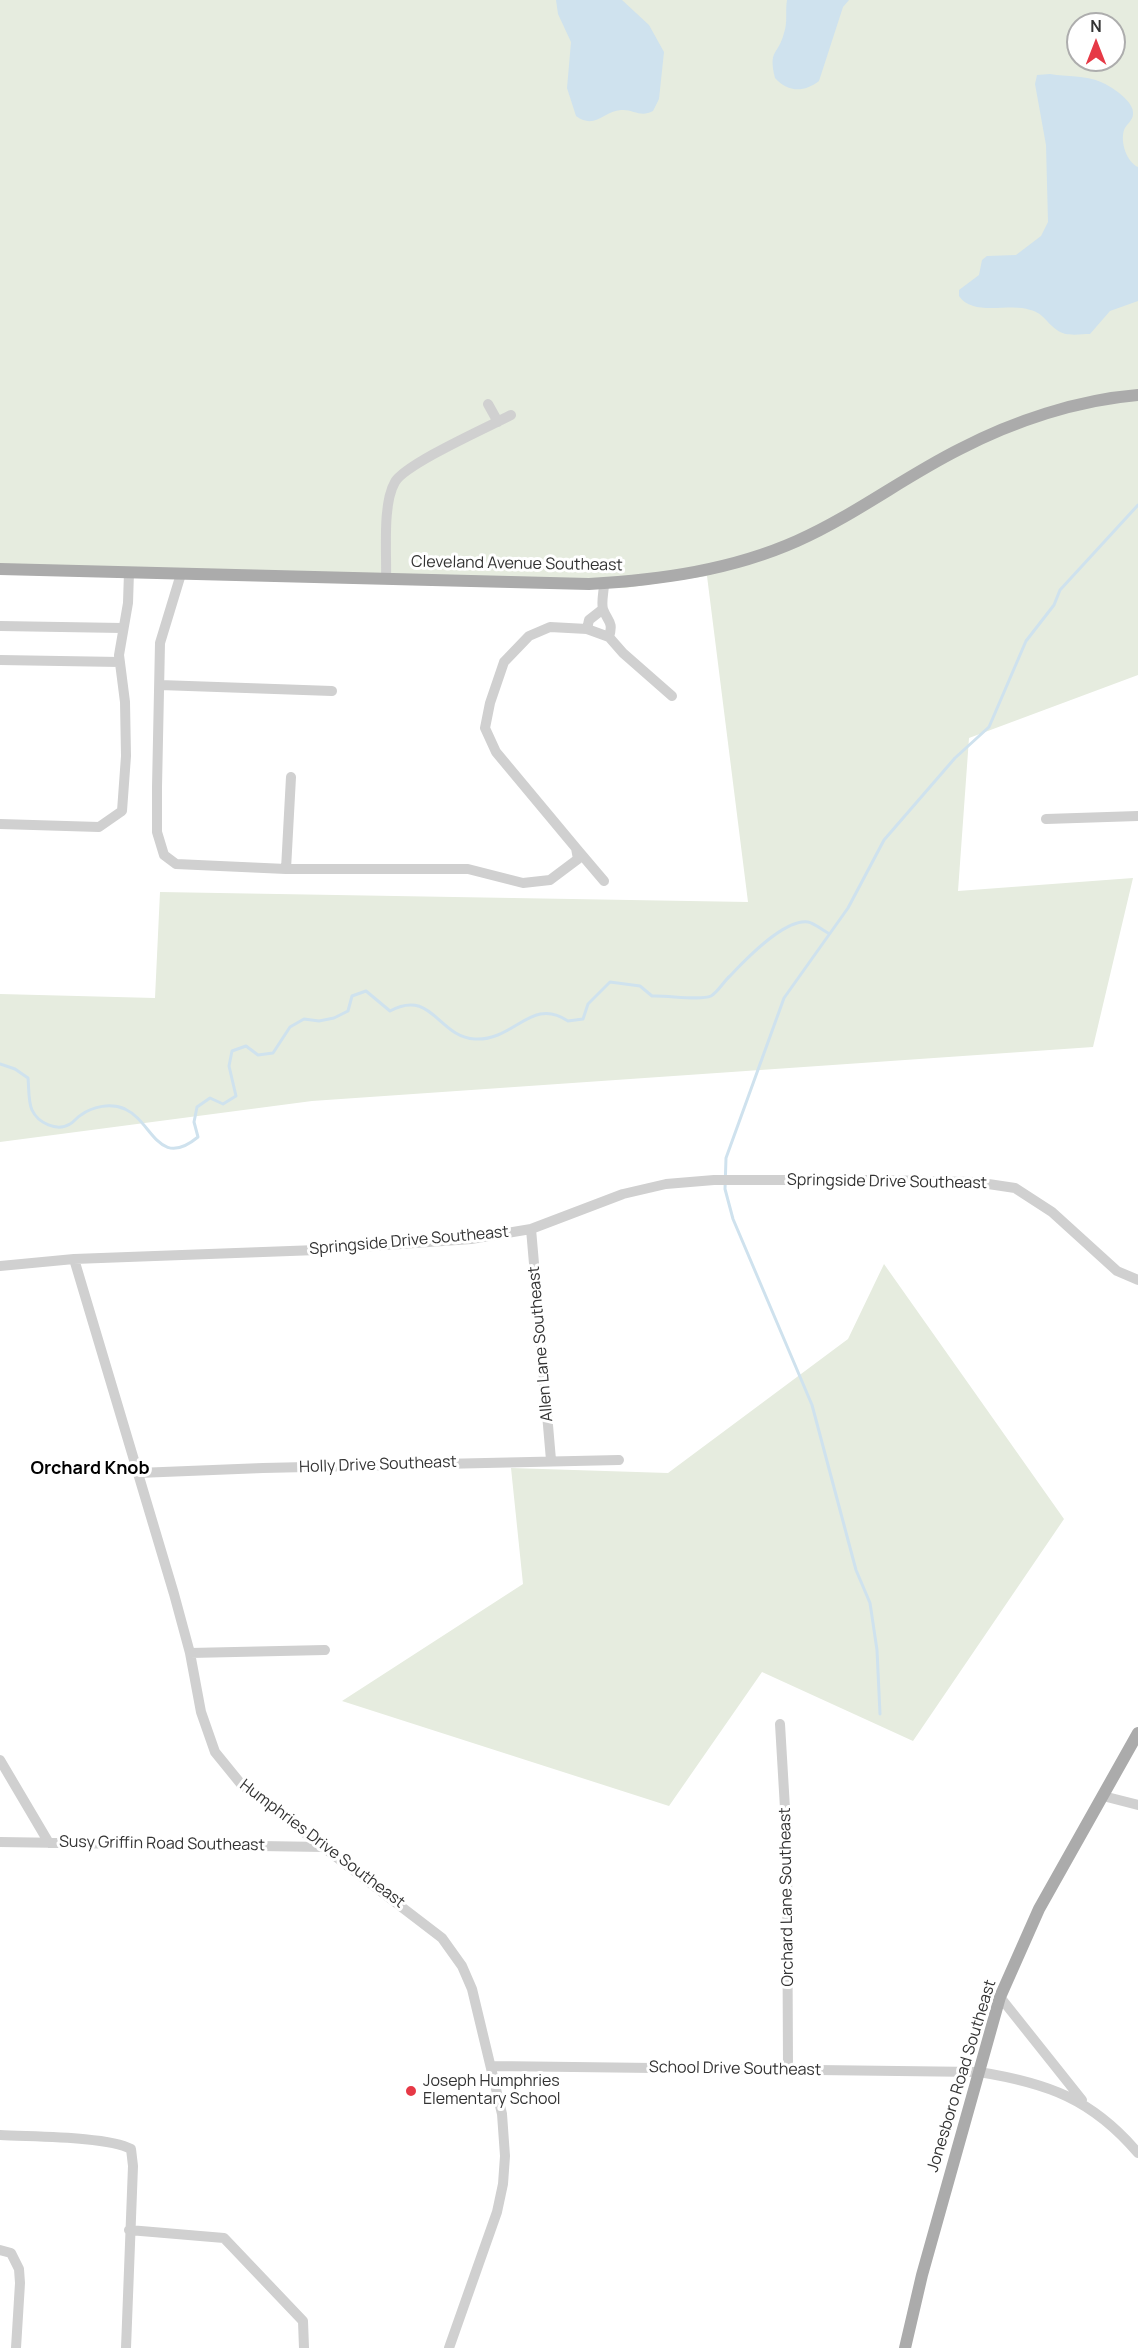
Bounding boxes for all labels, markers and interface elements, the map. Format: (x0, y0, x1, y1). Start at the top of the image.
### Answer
north arrow (1066, 12, 1126, 72)
text: N (1090, 15, 1102, 37)
street label: Cleveland Avenue Southeast (411, 553, 623, 575)
street label: Springside Drive Southeast (787, 1171, 987, 1193)
street label: Springside Drive Southeast (308, 1223, 510, 1259)
street label: Allen Lane Southeast (525, 1265, 557, 1423)
street label: Holly Drive Southeast (299, 1453, 457, 1477)
district label: Orchard Knob (30, 1458, 150, 1480)
street label: Humphries Drive Southeast (236, 1776, 408, 1912)
street label: Orchard Lane Southeast (776, 1807, 798, 1987)
street label: Susy Griffin Road Southeast (59, 1833, 265, 1855)
street label: Jonesboro Road Southeast (924, 1978, 1000, 2174)
street label: School Drive Southeast (649, 2058, 821, 2080)
place label: Joseph Humphries Elementary School (423, 2072, 561, 2110)
marker: Joseph Humphries Elementary School (404, 2084, 418, 2098)

